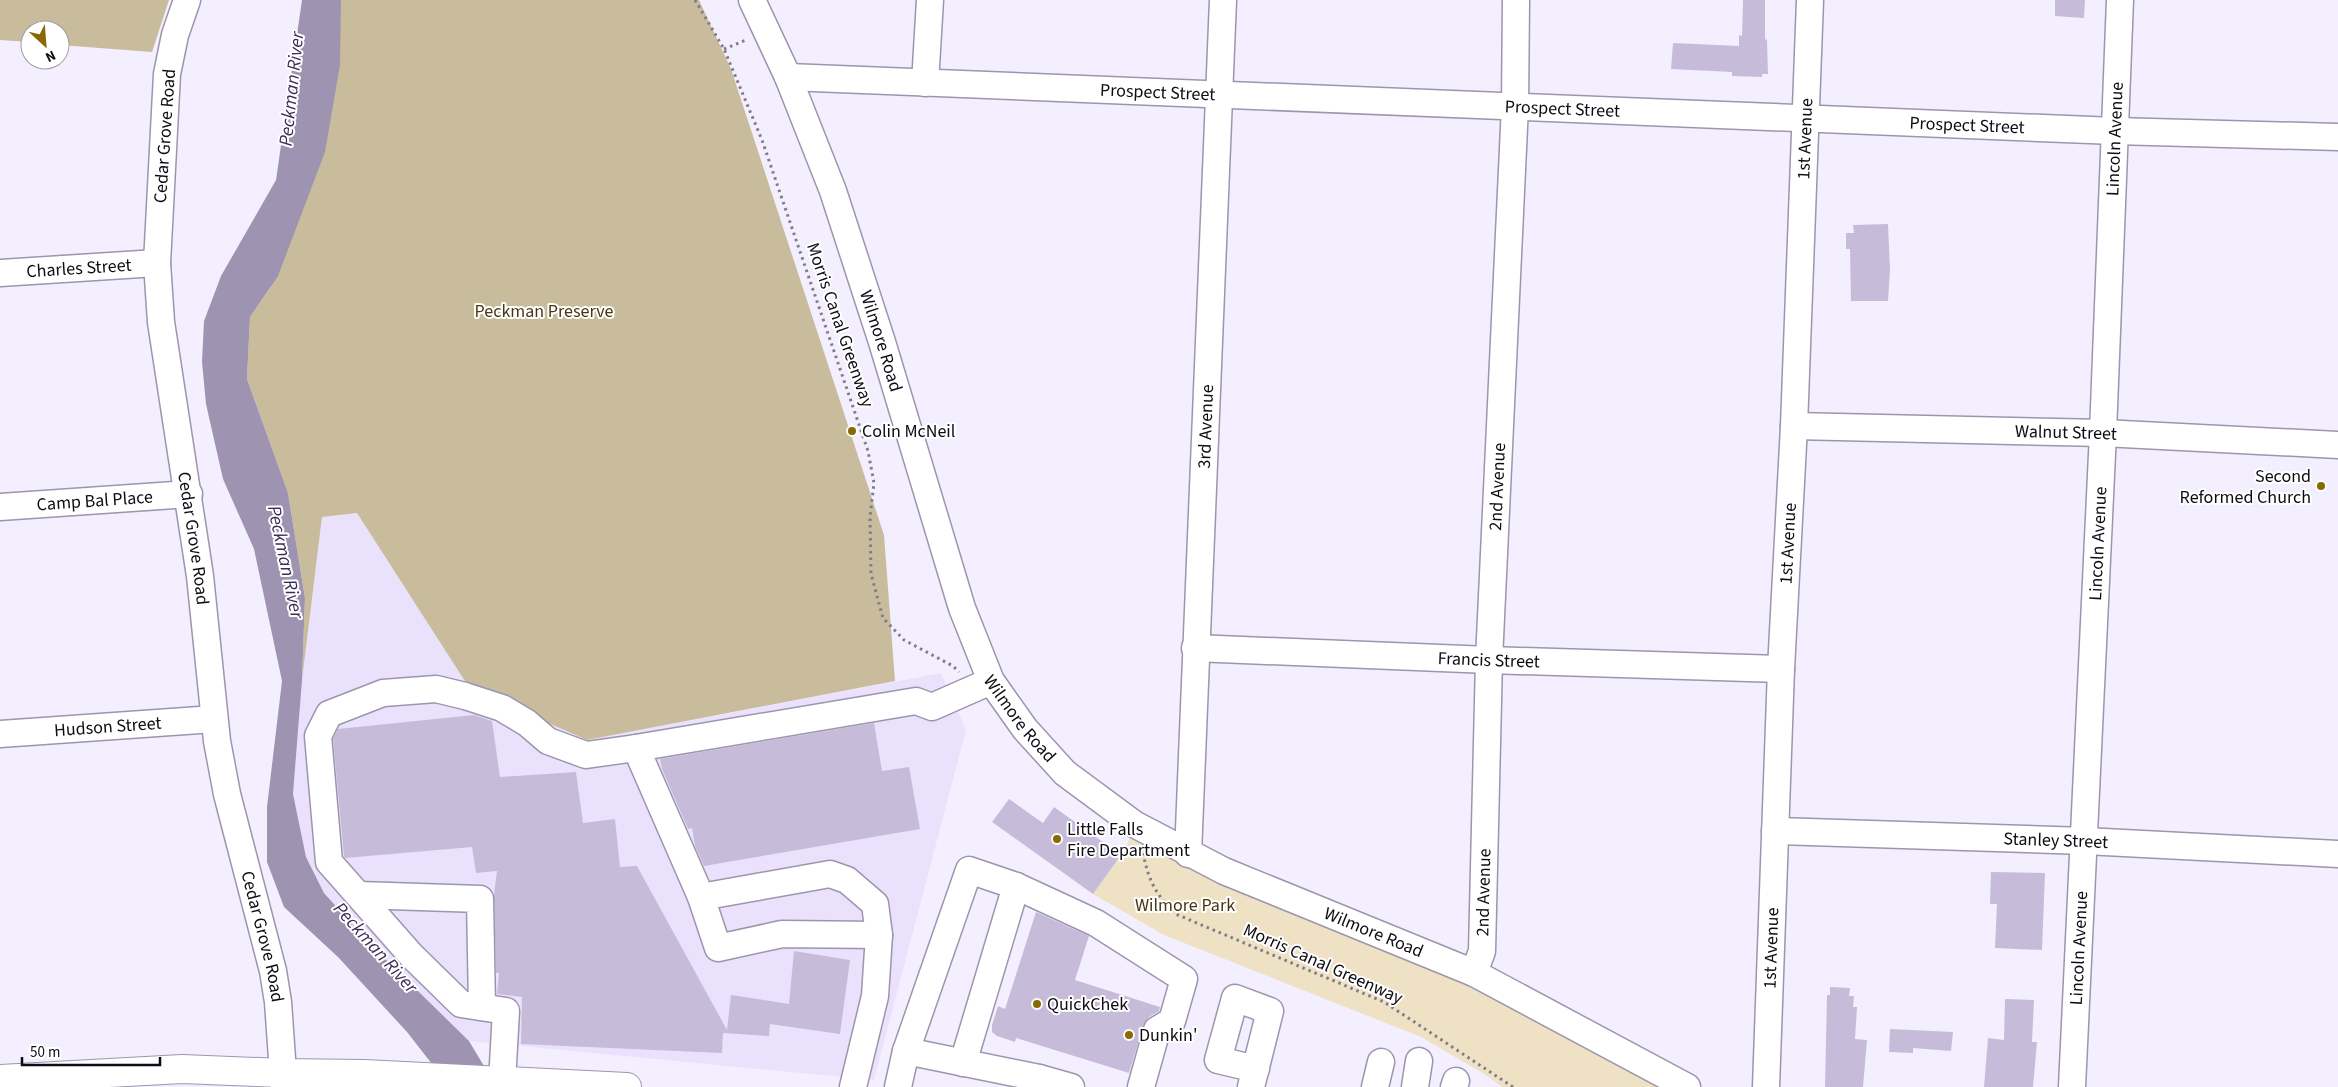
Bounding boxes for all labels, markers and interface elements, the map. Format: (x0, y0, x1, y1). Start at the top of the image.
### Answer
north arrow (20, 20, 70, 70)
water label: Peckman River (273, 29, 312, 148)
text: N (42, 45, 59, 67)
street label: Cedar Grove Road (148, 68, 182, 204)
street label: Prospect Street (1100, 77, 1216, 107)
street label: Lincoln Avenue (2100, 81, 2129, 197)
street label: Prospect Street (1504, 94, 1620, 123)
street label: 1st Avenue (1791, 98, 1819, 180)
street label: Prospect Street (1909, 110, 2025, 140)
street label: Morris Canal Greenway (800, 239, 880, 411)
street label: Charles Street (26, 252, 132, 284)
street label: Wilmore Road (853, 287, 909, 395)
park label: Peckman Preserve (475, 299, 614, 324)
street label: 3rd Avenue (1191, 384, 1220, 469)
place label: Colin McNeil (862, 419, 955, 444)
street label: Walnut Street (2015, 419, 2118, 446)
marker: Colin McNeil (846, 425, 858, 437)
street label: 2nd Avenue (1483, 442, 1512, 531)
place label: Second Reformed Church (2180, 464, 2311, 510)
street label: Cedar Grove Road (172, 470, 215, 606)
marker: Second Reformed Church (2315, 480, 2327, 492)
street label: Camp Bal Place (36, 484, 154, 517)
street label: Lincoln Avenue (2083, 486, 2113, 601)
street label: 1st Avenue (1773, 502, 1802, 585)
water label: Peckman River (260, 503, 310, 622)
street label: Francis Street (1437, 645, 1540, 674)
street label: Wilmore Road (978, 670, 1062, 768)
street label: Hudson Street (53, 710, 162, 743)
place label: Little Falls Fire Department (1067, 817, 1190, 863)
street label: Stanley Street (2003, 826, 2109, 855)
marker: Little Falls Fire Department (1051, 833, 1063, 845)
street label: 2nd Avenue (1470, 848, 1497, 937)
street label: Cedar Grove Road (235, 868, 290, 1004)
street label: Lincoln Avenue (2063, 890, 2094, 1006)
park label: Wilmore Park (1135, 893, 1235, 918)
water label: Peckman River (327, 896, 424, 1001)
street label: Wilmore Road (1320, 901, 1427, 964)
street label: 1st Avenue (1757, 907, 1785, 989)
street label: Morris Canal Greenway (1239, 918, 1407, 1011)
place label: QuickChek (1047, 992, 1128, 1017)
marker: QuickChek (1031, 998, 1043, 1010)
place label: Dunkin' (1139, 1023, 1197, 1048)
marker: Dunkin' (1123, 1029, 1135, 1041)
scale bar (22, 1034, 160, 1066)
text: 50 m (30, 1042, 60, 1063)

